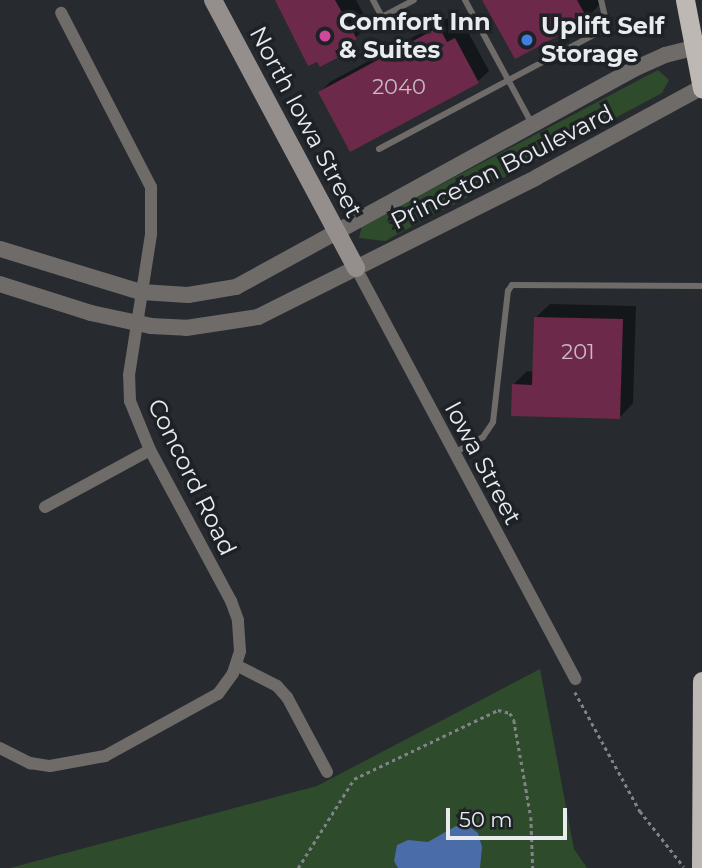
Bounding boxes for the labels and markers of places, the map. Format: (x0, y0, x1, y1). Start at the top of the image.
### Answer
place label: Comfort Inn & Suites (339, 8, 491, 64)
place label: Uplift Self Storage (541, 12, 664, 68)
marker: Comfort Inn & Suites (317, 28, 333, 44)
marker: Uplift Self Storage (519, 32, 535, 48)

